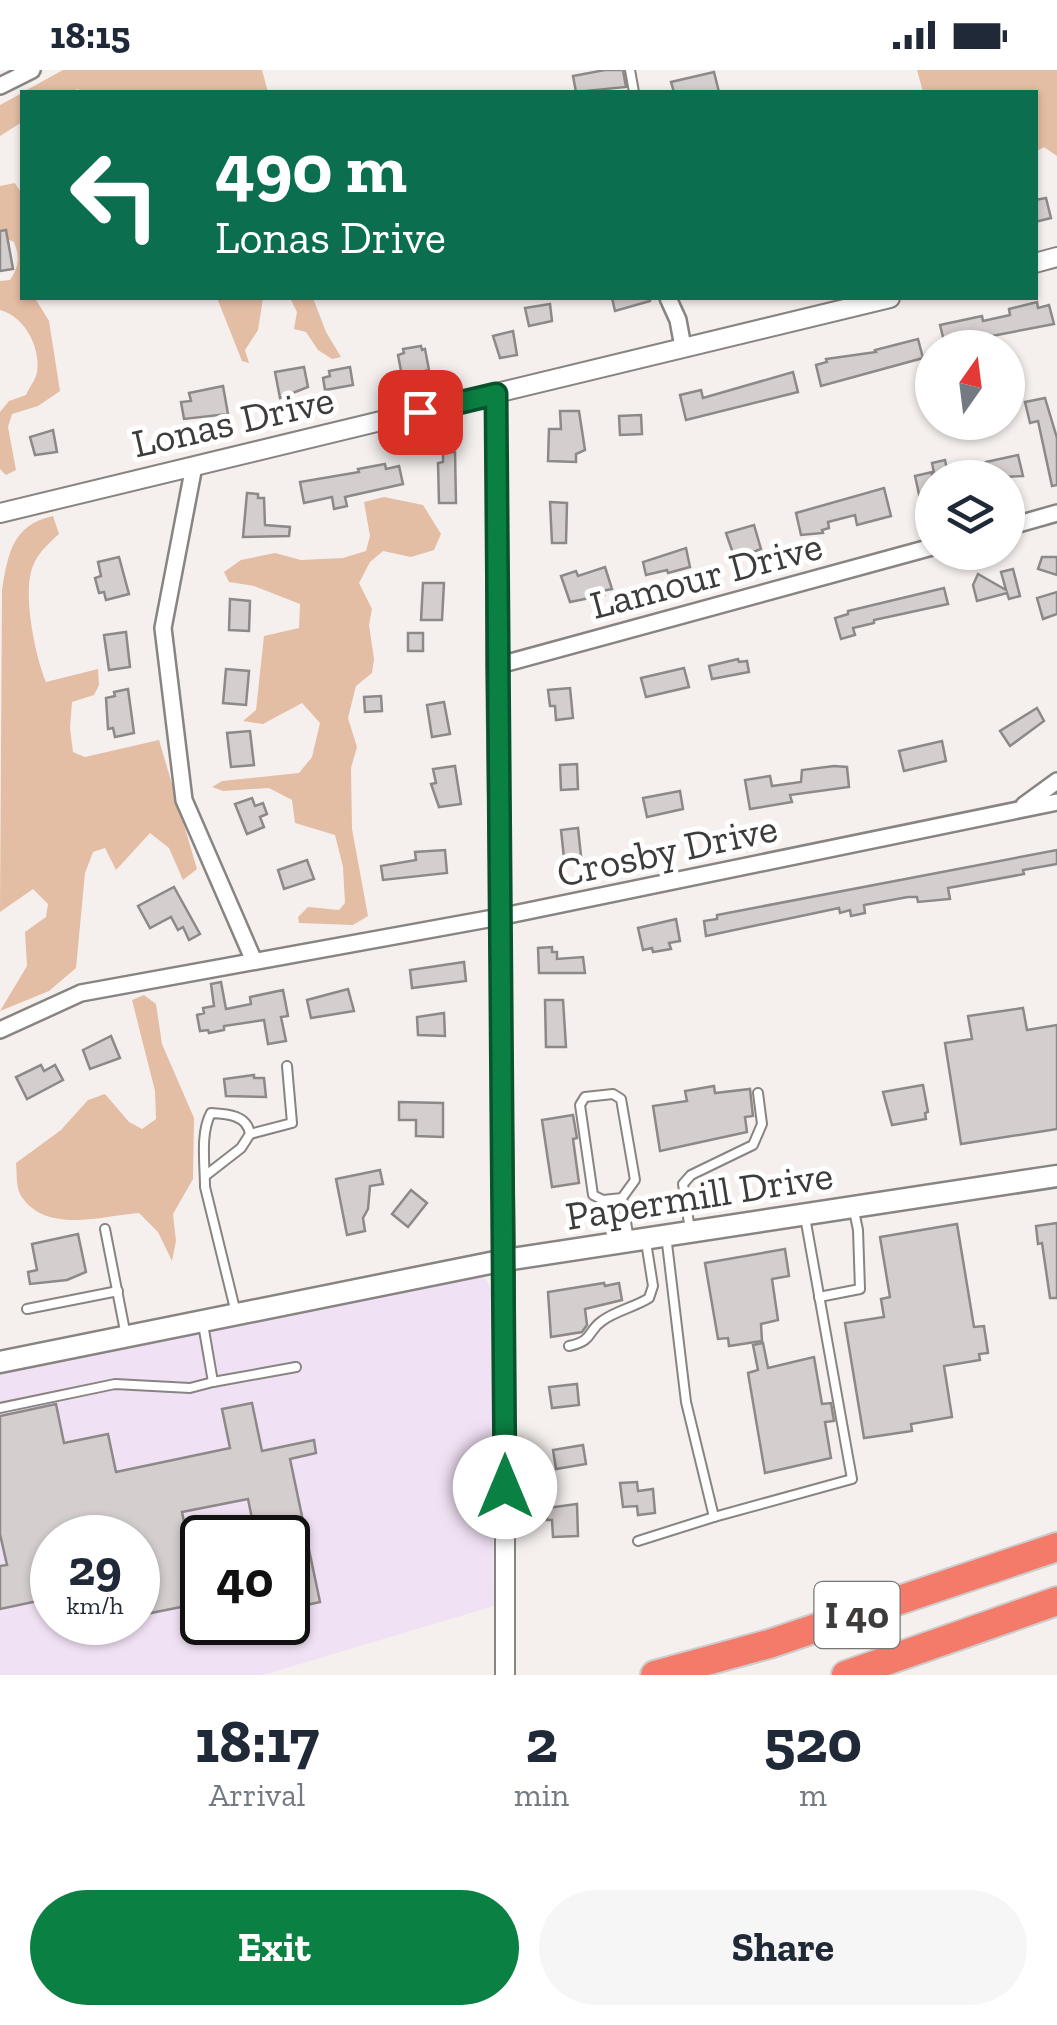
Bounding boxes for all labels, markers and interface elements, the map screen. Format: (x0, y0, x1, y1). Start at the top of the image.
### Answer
text: 18:15 (50, 12, 130, 58)
text: 490 m (215, 126, 407, 210)
icon: left (50, 130, 180, 260)
text: Lonas Drive (215, 211, 446, 265)
north arrow (915, 330, 1025, 440)
map controls (915, 330, 1025, 570)
pin (378, 370, 463, 455)
street label: Lonas Drive (128, 375, 338, 467)
icon: arrive (393, 385, 448, 440)
button: layers (915, 460, 1025, 570)
street label: Lamour Drive (585, 521, 827, 629)
street label: Crosby Drive (552, 803, 782, 897)
street label: Papermill Drive (562, 1150, 836, 1240)
position arrow (453, 1435, 557, 1539)
speed limit sign: 40 (180, 1515, 310, 1645)
text: 29 (68, 1538, 122, 1598)
road number: I 40 (814, 1582, 900, 1648)
text: km/h (66, 1590, 124, 1620)
text: 18:17 (195, 1705, 319, 1777)
text: 2 (525, 1705, 558, 1777)
text: 520 (764, 1705, 862, 1777)
text: Arrival (209, 1776, 305, 1814)
text: min (514, 1776, 569, 1814)
text: m (799, 1776, 827, 1814)
button: Exit (30, 1890, 519, 2005)
button: Share (539, 1890, 1027, 2005)

